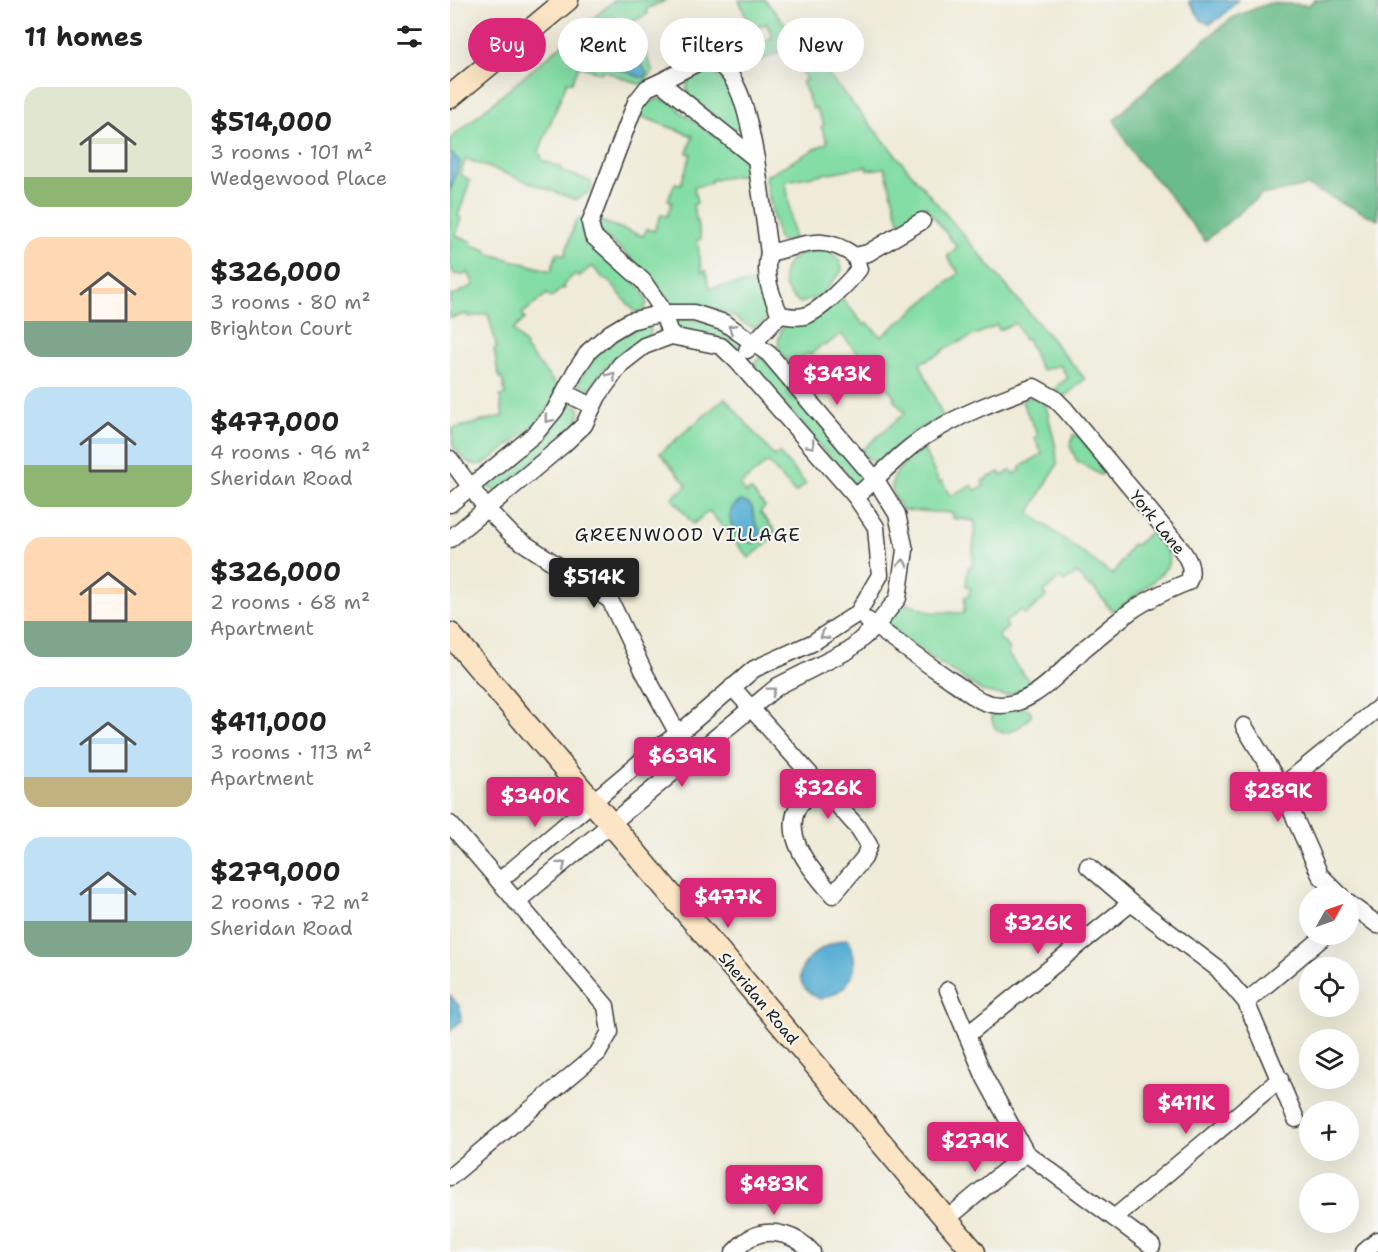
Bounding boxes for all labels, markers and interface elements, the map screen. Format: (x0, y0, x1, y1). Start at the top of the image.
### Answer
chip: Buy (468, 18, 546, 72)
chip: Rent (558, 18, 648, 72)
chip: Filters (660, 18, 765, 72)
chip: New (777, 18, 864, 72)
text: 11 homes (24, 19, 143, 54)
icon: filters (393, 20, 426, 53)
text: $514,000 (210, 104, 332, 139)
icon: home (72, 111, 144, 183)
text: 3 rooms · 101 m² (210, 139, 373, 165)
text: Wedgewood Place (210, 165, 387, 191)
text: $326,000 (210, 254, 341, 289)
icon: home (72, 261, 144, 333)
text: 3 rooms · 80 m² (210, 289, 371, 315)
text: Brighton Court (210, 315, 352, 341)
one-way arrow (728, 324, 739, 335)
pin: $343K (795, 355, 879, 406)
text: $343K (803, 361, 871, 387)
one-way arrow (605, 372, 616, 383)
text: $477,000 (210, 404, 339, 439)
icon: home (72, 411, 144, 483)
one-way arrow (544, 412, 555, 423)
one-way arrow (804, 438, 815, 449)
text: 4 rooms · 96 m² (210, 439, 371, 465)
text: Sheridan Road (210, 465, 353, 491)
street label: York Lane (1125, 486, 1190, 559)
district label: GREENWOOD VILLAGE (575, 523, 801, 547)
text: $326,000 (210, 554, 341, 589)
pin: $514K (552, 558, 636, 609)
one-way arrow (897, 558, 909, 567)
icon: home (72, 561, 144, 633)
text: $514K (563, 564, 625, 590)
text: 2 rooms · 68 m² (210, 589, 370, 615)
text: Apartment (210, 615, 314, 641)
one-way arrow (820, 627, 830, 639)
one-way arrow (765, 687, 776, 698)
text: $411,000 (210, 704, 327, 739)
icon: home (72, 711, 144, 783)
pin: $639K (640, 737, 724, 788)
text: 3 rooms · 113 m² (210, 739, 372, 765)
text: $639K (648, 743, 716, 769)
text: Apartment (210, 765, 314, 791)
pin: $326K (786, 769, 870, 820)
pin: $289K (1236, 772, 1320, 823)
text: $326K (794, 775, 862, 801)
pin: $340K (493, 777, 577, 828)
text: $289K (1244, 778, 1312, 804)
text: $340K (500, 783, 570, 809)
text: $279,000 (210, 854, 341, 889)
icon: home (72, 861, 144, 933)
one-way arrow (555, 861, 566, 872)
pin: $477K (686, 878, 770, 929)
text: $477K (694, 884, 762, 910)
north arrow (1299, 885, 1359, 945)
map controls (1299, 885, 1359, 1233)
text: 2 rooms · 72 m² (210, 889, 369, 915)
pin: $326K (996, 904, 1080, 955)
text: $326K (1004, 910, 1072, 936)
text: Sheridan Road (210, 915, 353, 941)
street label: Sheridan Road (714, 948, 803, 1049)
button: locate (1299, 957, 1359, 1017)
button: layers (1299, 1029, 1359, 1089)
pin: $411K (1144, 1084, 1228, 1135)
text: $411K (1157, 1090, 1215, 1116)
button: + (1299, 1101, 1359, 1161)
pin: $279K (933, 1122, 1017, 1173)
text: $279K (941, 1128, 1009, 1154)
pin: $483K (732, 1165, 816, 1216)
text: $483K (740, 1171, 808, 1197)
button: − (1299, 1173, 1359, 1233)

